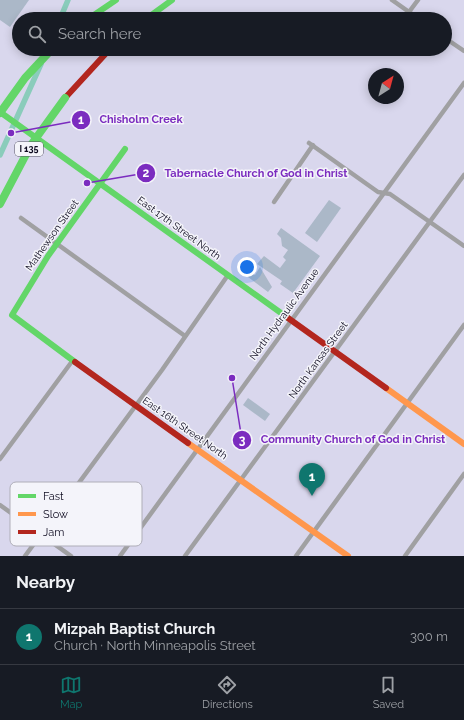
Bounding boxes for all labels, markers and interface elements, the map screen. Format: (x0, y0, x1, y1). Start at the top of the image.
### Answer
search box (12, 12, 452, 56)
icon: search (26, 23, 48, 45)
text: Search here (58, 25, 141, 43)
north arrow (368, 68, 404, 104)
callout: Chisholm Creek (71, 108, 190, 131)
text: 1 (78, 113, 84, 127)
text: Chisholm Creek (99, 113, 183, 126)
road number: I 135 (15, 142, 43, 156)
callout: Tabernacle Church of God in Christ (136, 162, 356, 185)
text: 2 (143, 166, 150, 180)
text: Tabernacle Church of God in Christ (165, 167, 348, 180)
street label: East 17th Street North (135, 194, 223, 262)
street label: Mathewson Street (23, 197, 81, 273)
your location (237, 257, 257, 277)
street label: North Hydraulic Avenue (247, 266, 321, 362)
street label: North Kansas Street (287, 319, 350, 400)
street label: East 16th Street North (141, 395, 230, 462)
callout: Community Church of God in Christ (232, 428, 453, 451)
text: 3 (239, 433, 246, 447)
text: Community Church of God in Christ (261, 433, 446, 446)
pin: 1 (299, 463, 325, 496)
legend (10, 482, 142, 546)
text: Fast (43, 490, 64, 503)
text: Slow (43, 508, 68, 521)
text: Jam (43, 526, 64, 539)
text: Nearby (16, 572, 75, 592)
text: Mizpah Baptist Church (54, 620, 215, 638)
text: 1 (26, 629, 32, 644)
text: 300 m (410, 629, 448, 644)
text: Church · North Minneapolis Street (54, 638, 256, 653)
tab: Map (60, 674, 82, 711)
tab: Directions (202, 674, 253, 711)
tab: Saved (373, 674, 404, 711)

